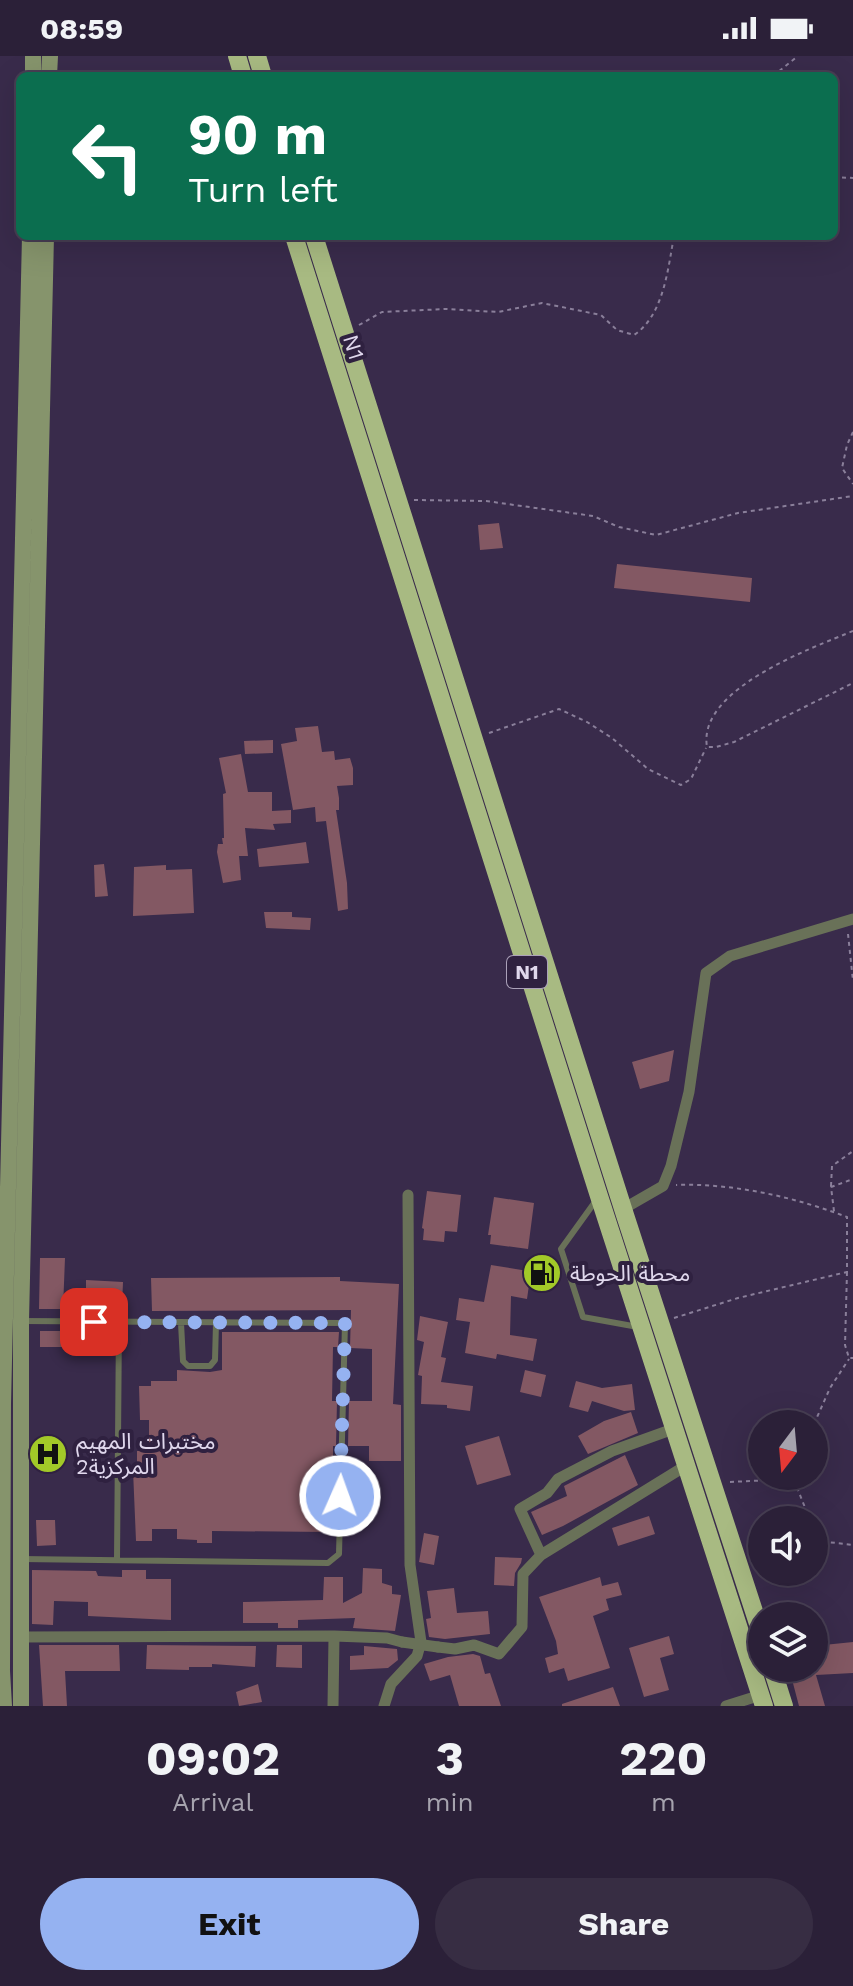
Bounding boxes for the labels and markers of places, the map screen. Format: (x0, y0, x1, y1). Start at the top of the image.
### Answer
fuel station icon: محطة الحوطة (521, 1252, 563, 1294)
place label: محطة الحوطة (570, 1261, 690, 1286)
pin (60, 1288, 128, 1356)
place label: مختبرات المهيم المركزية2 (76, 1429, 215, 1479)
hospital icon: مختبرات المهيم المركزية2 (27, 1433, 69, 1475)

